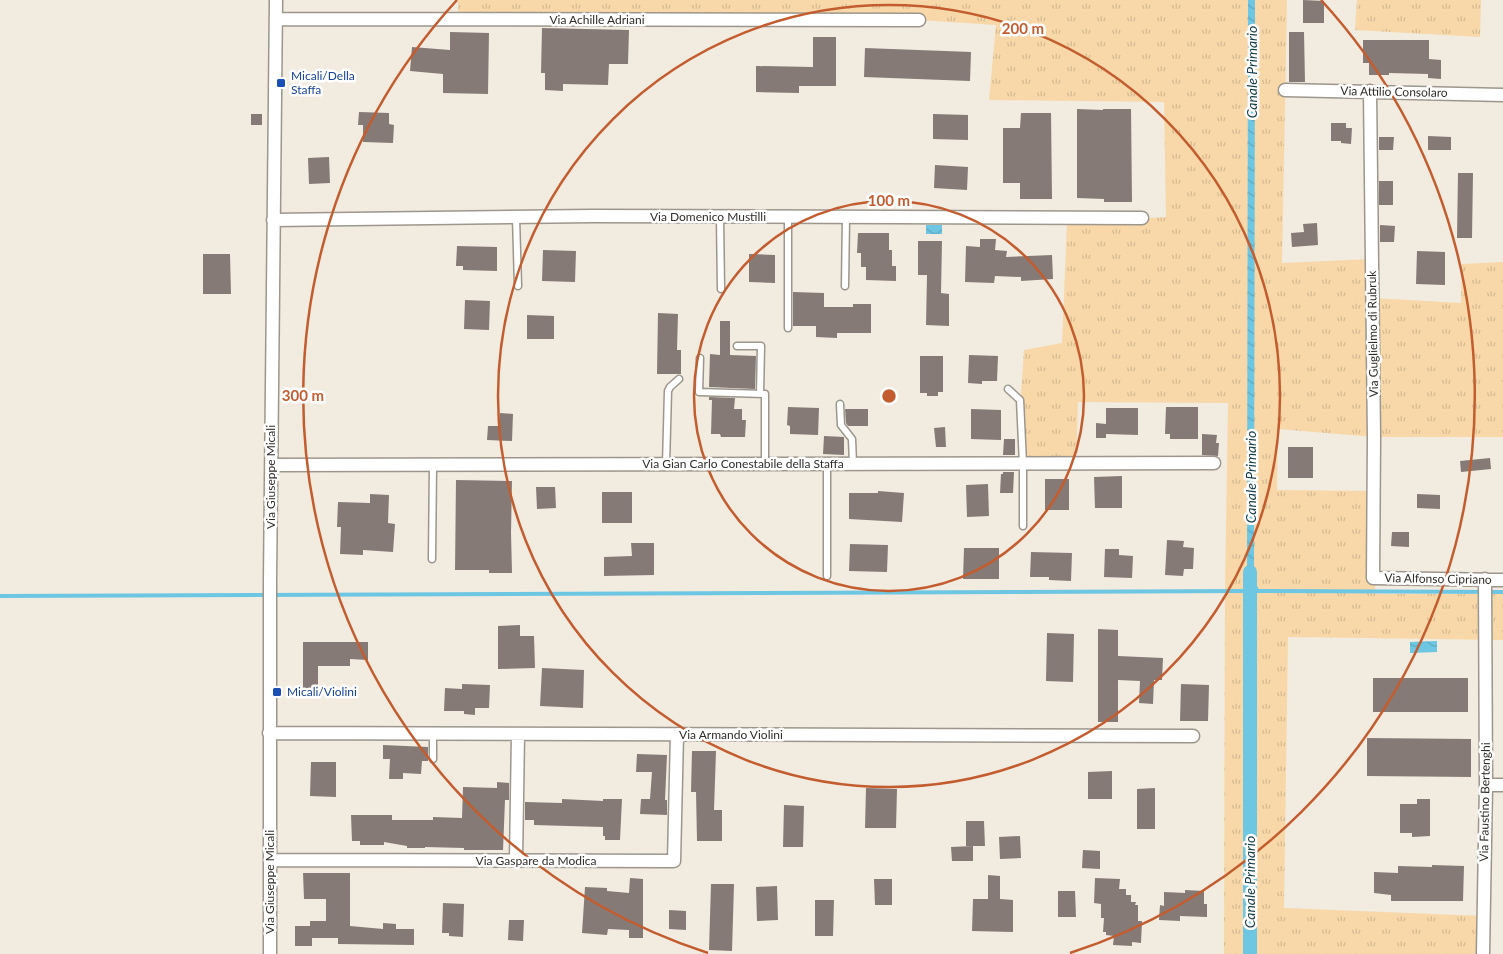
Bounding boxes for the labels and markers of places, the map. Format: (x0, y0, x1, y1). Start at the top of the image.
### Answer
place label: Micali/Della Staffa (291, 68, 355, 97)
marker: Micali/Della Staffa (275, 77, 287, 89)
centre of rings (880, 387, 898, 405)
place label: Micali/Violini (287, 684, 357, 699)
marker: Micali/Violini (271, 686, 283, 698)

